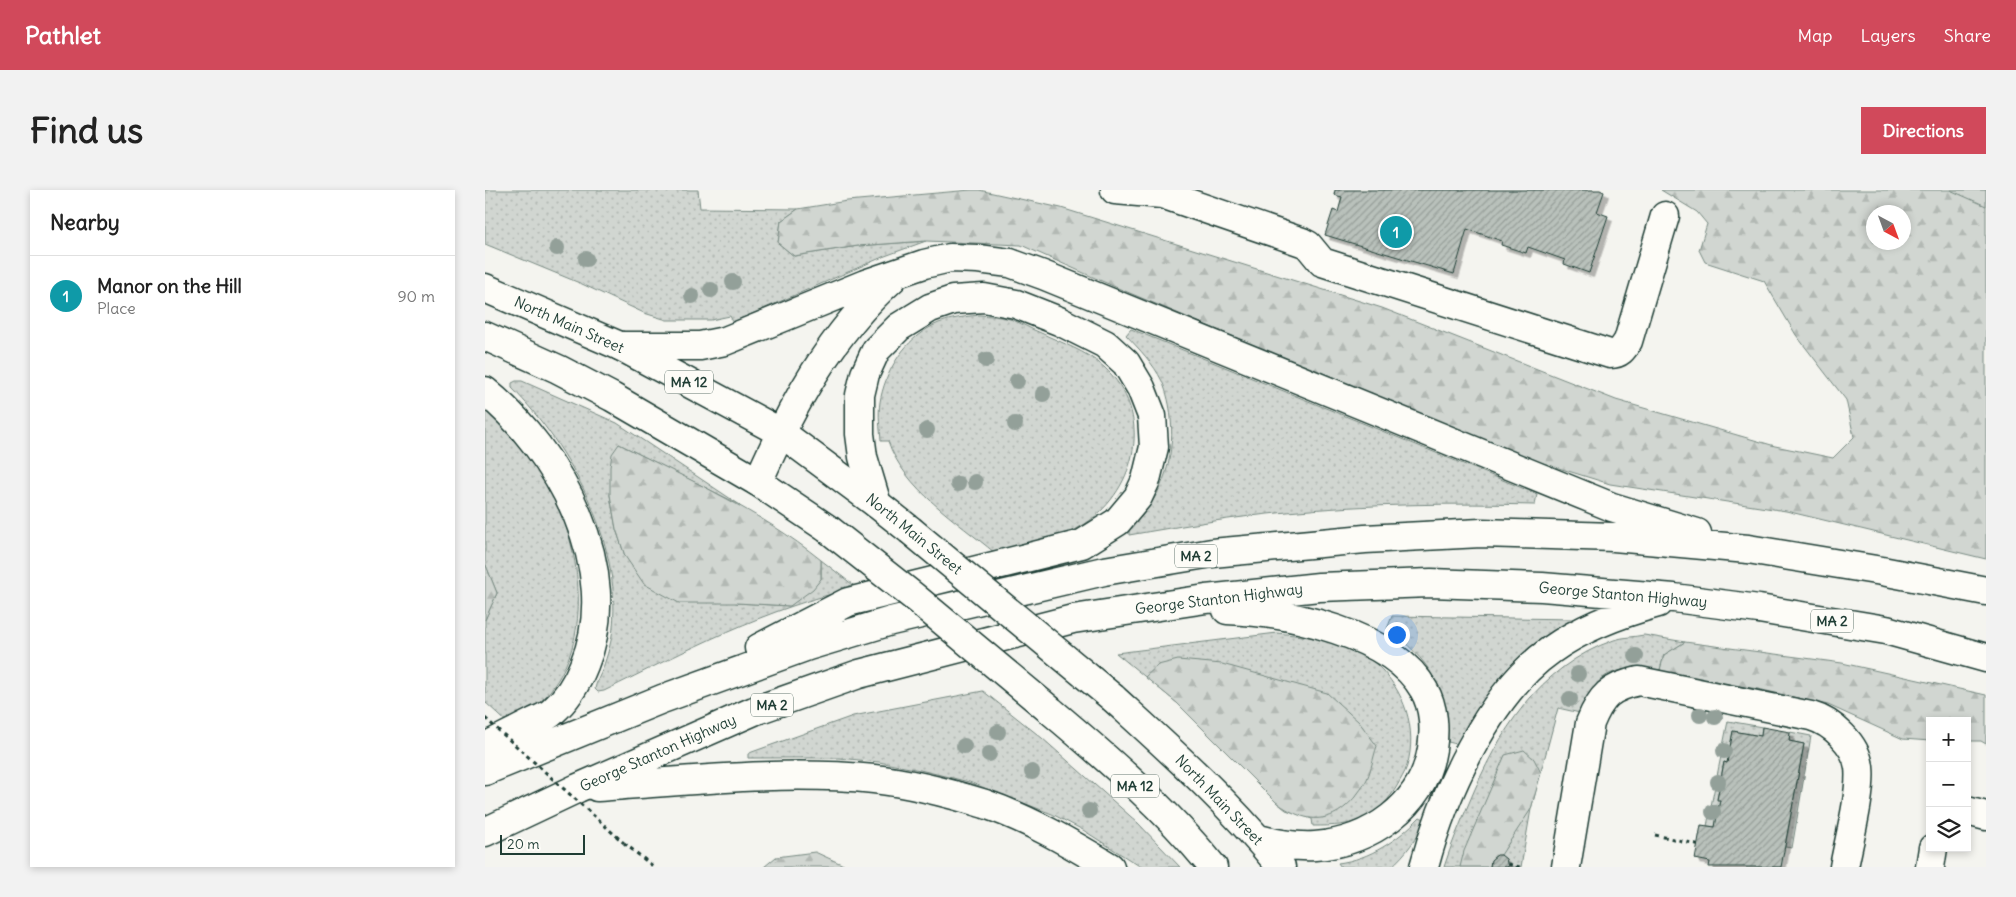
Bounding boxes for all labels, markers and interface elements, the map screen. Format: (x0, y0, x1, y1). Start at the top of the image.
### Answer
text: Pathlet (25, 20, 101, 50)
text: Map (1797, 24, 1832, 47)
text: Layers (1860, 24, 1916, 47)
text: Share (1944, 24, 1991, 47)
button: Directions (1861, 107, 1986, 154)
text: Find us (30, 108, 143, 152)
north arrow (1866, 205, 1911, 250)
text: Nearby (50, 209, 120, 236)
pin: 1 (1380, 213, 1412, 251)
text: Manor on the Hill (97, 274, 242, 298)
text: 1 (63, 286, 69, 306)
text: 90 m (397, 286, 435, 306)
street label: North Main Street (511, 292, 627, 357)
text: Place (97, 298, 136, 318)
road number: MA 12 (665, 370, 713, 393)
street label: North Main Street (862, 489, 966, 578)
road number: MA 2 (1175, 544, 1217, 568)
street label: George Stanton Highway (1538, 578, 1708, 611)
street label: George Stanton Highway (1134, 579, 1304, 618)
road number: MA 2 (1811, 610, 1853, 632)
your location (1384, 622, 1410, 648)
road number: MA 2 (751, 694, 793, 716)
street label: George Stanton Highway (577, 709, 739, 796)
map controls (1926, 717, 1971, 852)
button: + (1926, 717, 1971, 762)
street label: North Main Street (1171, 750, 1267, 849)
button: − (1926, 762, 1971, 807)
road number: MA 12 (1111, 774, 1159, 798)
button: layers (1926, 807, 1971, 852)
scale bar (500, 832, 585, 855)
text: 20 m (507, 835, 540, 853)

